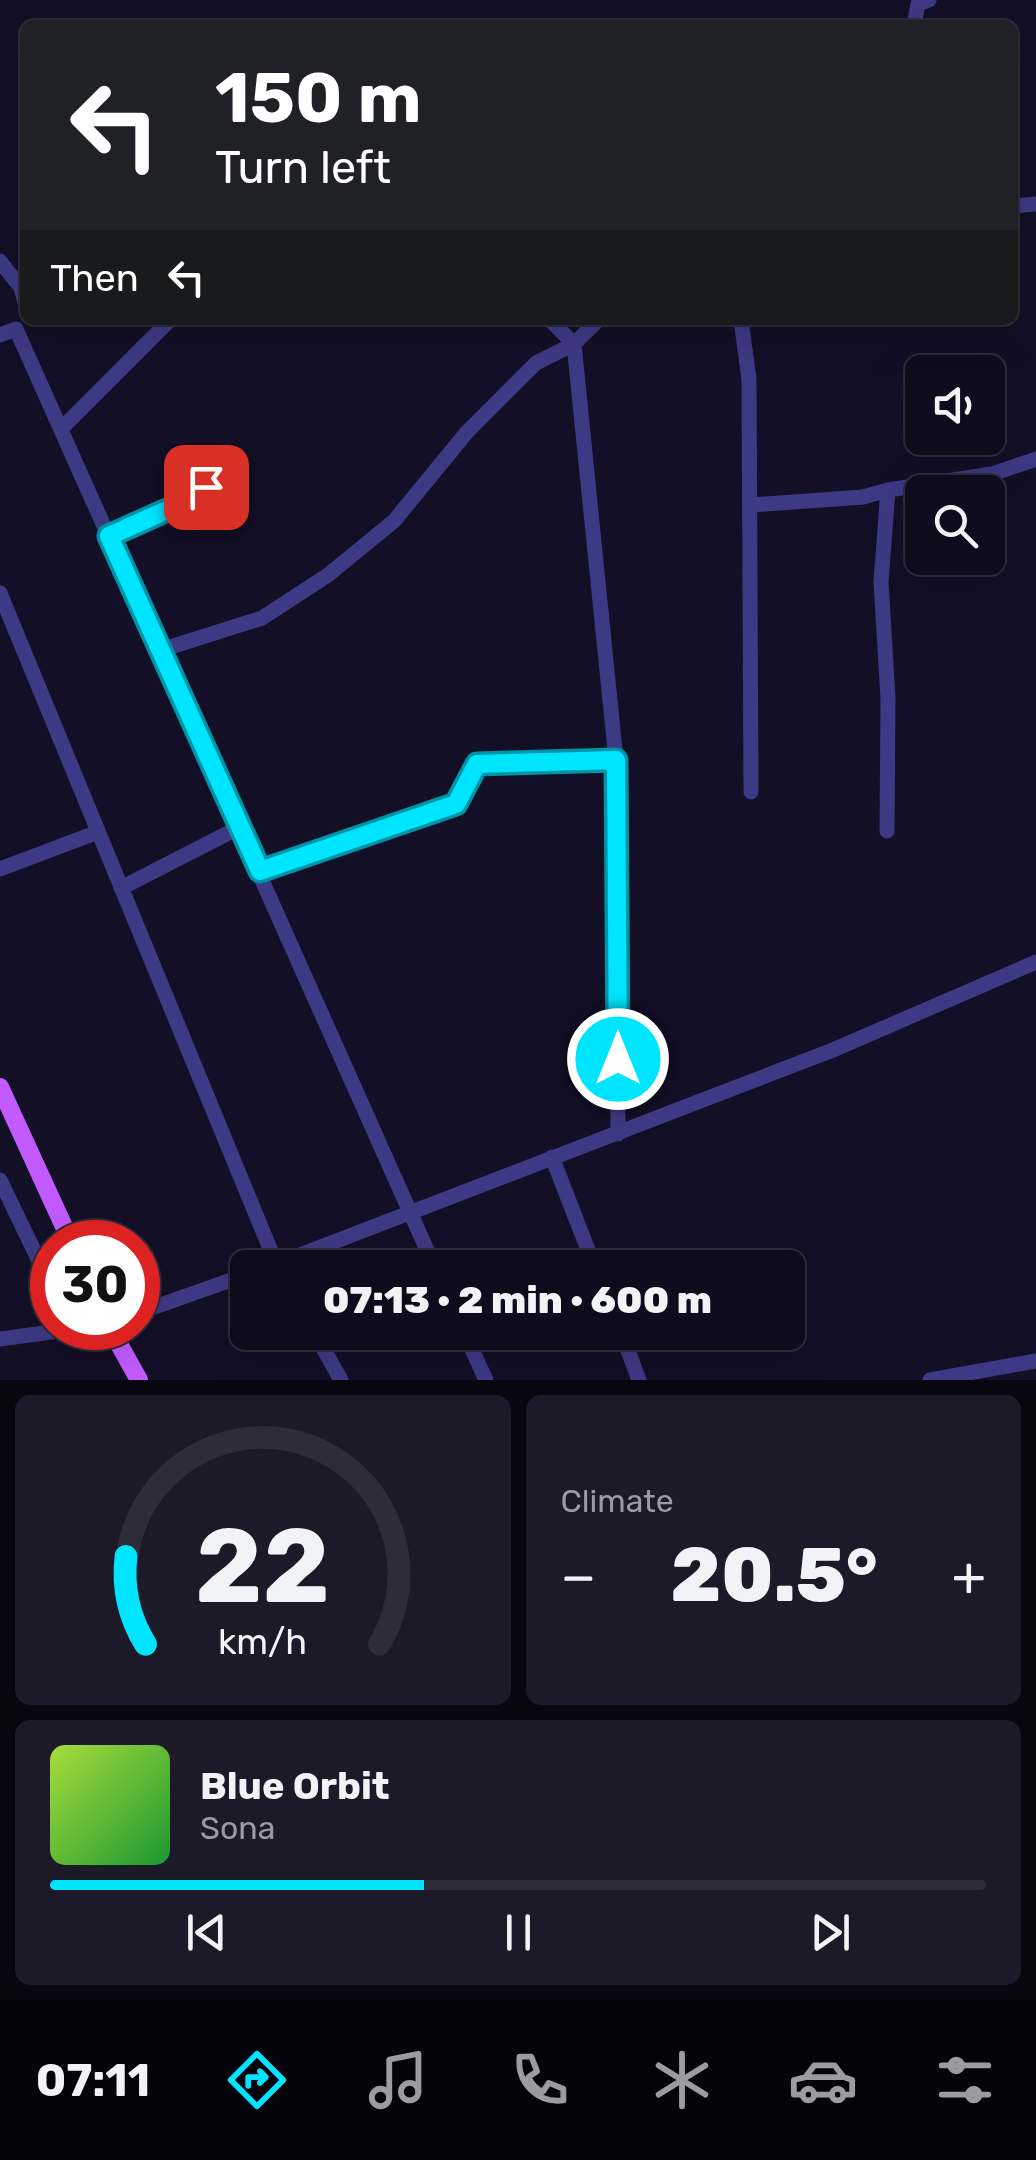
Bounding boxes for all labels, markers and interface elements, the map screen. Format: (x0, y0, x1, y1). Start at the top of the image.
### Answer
text: 150 m (215, 57, 422, 140)
icon: left (50, 60, 180, 190)
text: Turn left (215, 141, 391, 194)
icon: left (159, 250, 214, 305)
text: Then (50, 255, 139, 301)
map controls (905, 355, 1005, 575)
button: sound (905, 355, 1005, 455)
pin (164, 445, 249, 530)
icon: arrive (179, 460, 234, 515)
button: search (905, 475, 1005, 575)
position arrow (566, 1007, 670, 1111)
speed limit sign: 30 (30, 1220, 160, 1350)
text: 07:13 · 2 min · 600 m (323, 1277, 712, 1323)
text: Climate (561, 1482, 674, 1520)
text: 22 (195, 1505, 330, 1628)
text: 20.5° (671, 1531, 877, 1620)
text: − (561, 1544, 596, 1609)
text: + (952, 1544, 986, 1609)
text: km/h (218, 1621, 307, 1663)
text: Blue Orbit (200, 1763, 390, 1809)
text: Sona (200, 1809, 275, 1847)
icon: previous (179, 1905, 234, 1960)
icon: pause (491, 1905, 546, 1960)
icon: next (803, 1905, 858, 1960)
icon: directions (222, 2045, 292, 2115)
icon: music (363, 2045, 433, 2115)
icon: phone (505, 2045, 575, 2115)
icon: climate (647, 2045, 717, 2115)
icon: car (788, 2045, 858, 2115)
icon: filters (930, 2045, 1000, 2115)
text: 07:11 (36, 2054, 150, 2107)

